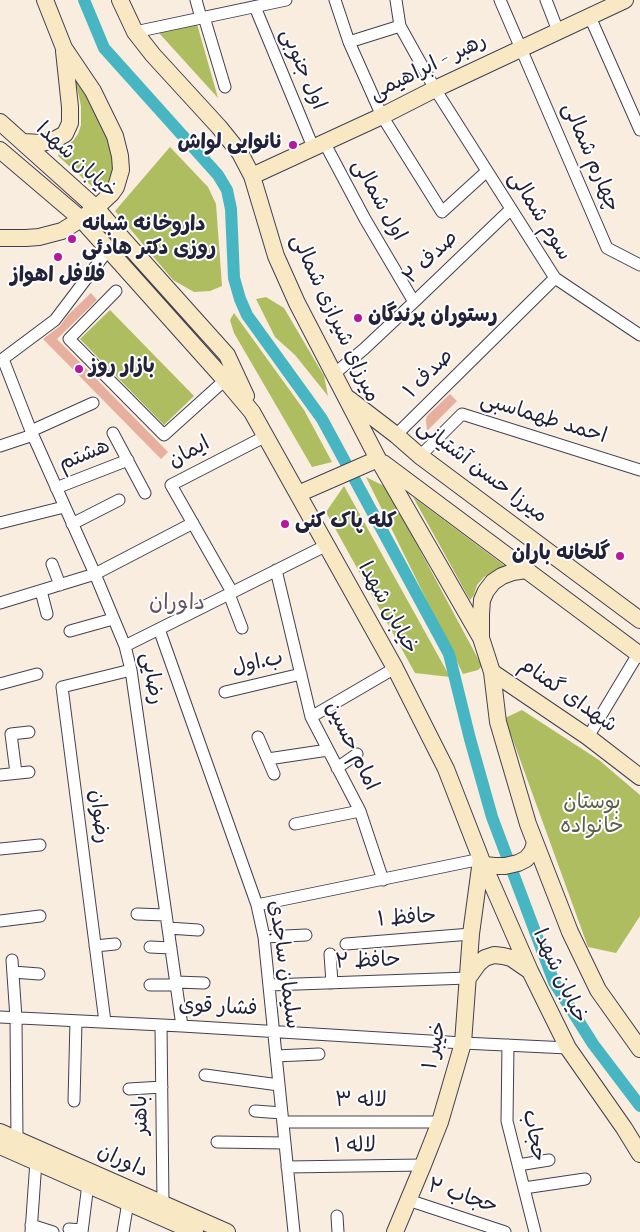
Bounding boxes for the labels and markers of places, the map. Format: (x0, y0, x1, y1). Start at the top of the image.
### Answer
place label: نانوایی لواش (177, 132, 283, 158)
marker: نانوایی لواش (287, 139, 299, 151)
place label: داروخانه شبانه روزی دکتر هادئی (82, 214, 216, 264)
marker: داروخانه شبانه روزی دکتر هادئی (66, 233, 78, 245)
marker: فلافل اهواز (52, 251, 64, 263)
place label: فلافل اهواز (11, 265, 105, 291)
place label: رستوران پرندگان (368, 305, 498, 331)
marker: رستوران پرندگان (352, 312, 364, 324)
place label: بازار روز (89, 356, 155, 382)
marker: بازار روز (73, 363, 85, 375)
place label: کله پاک کنی (295, 511, 397, 537)
marker: کله پاک کنی (279, 518, 291, 530)
place label: گلخانه باران (512, 543, 610, 569)
marker: گلخانه باران (614, 550, 626, 562)

